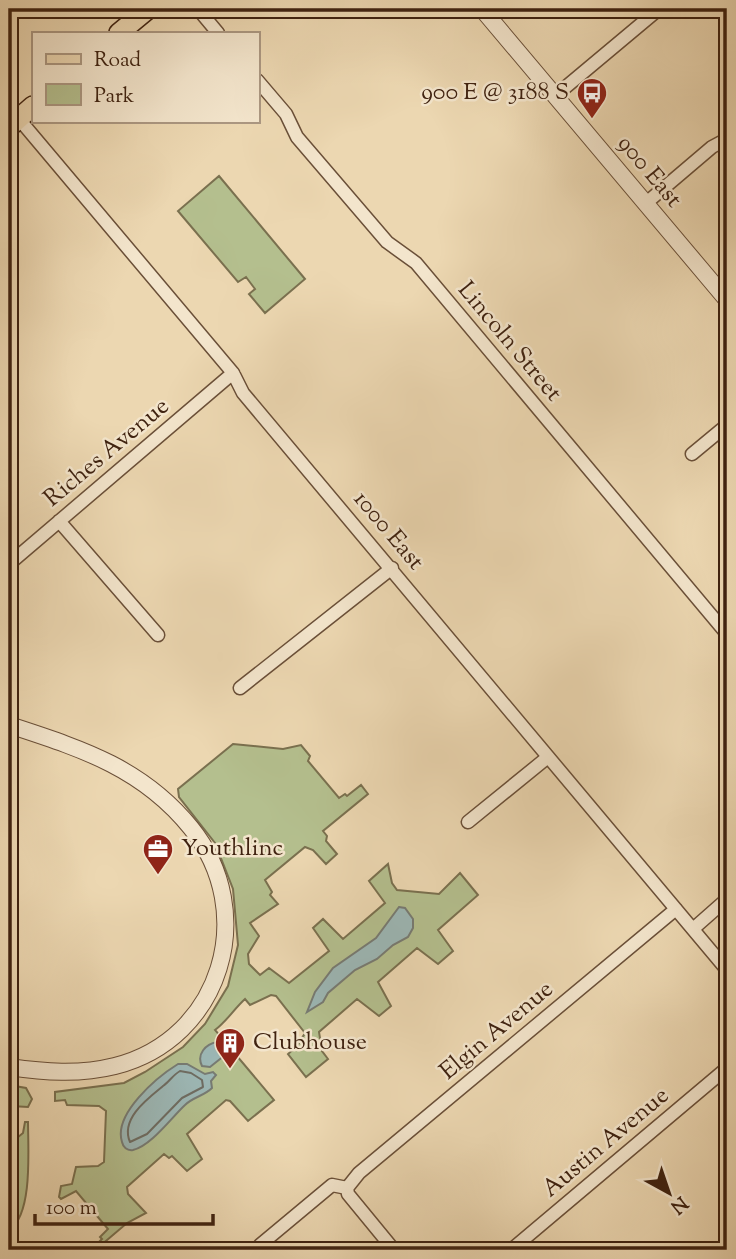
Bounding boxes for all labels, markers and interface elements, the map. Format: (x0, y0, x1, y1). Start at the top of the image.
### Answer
legend (32, 32, 259, 122)
text: Road (94, 46, 141, 76)
place label: 900 E @ 3188 S (421, 76, 569, 110)
bus stop icon: 900 E @ 3188 S (575, 76, 609, 120)
text: Park (94, 82, 135, 112)
street label: 900 East (609, 128, 689, 216)
street label: Lincoln Street (449, 275, 569, 409)
street label: Riches Avenue (37, 390, 177, 516)
street label: 1000 East (345, 484, 431, 578)
office icon: Youthlinc (141, 832, 175, 876)
place label: Youthlinc (181, 832, 283, 866)
street label: Elgin Avenue (433, 973, 561, 1089)
building icon: Clubhouse (213, 1026, 247, 1070)
place label: Clubhouse (253, 1026, 367, 1060)
street label: Austin Avenue (535, 1080, 677, 1206)
north arrow (634, 1158, 704, 1228)
scale bar (35, 1182, 214, 1226)
text: N (664, 1189, 693, 1219)
text: 100 m (46, 1194, 97, 1224)

